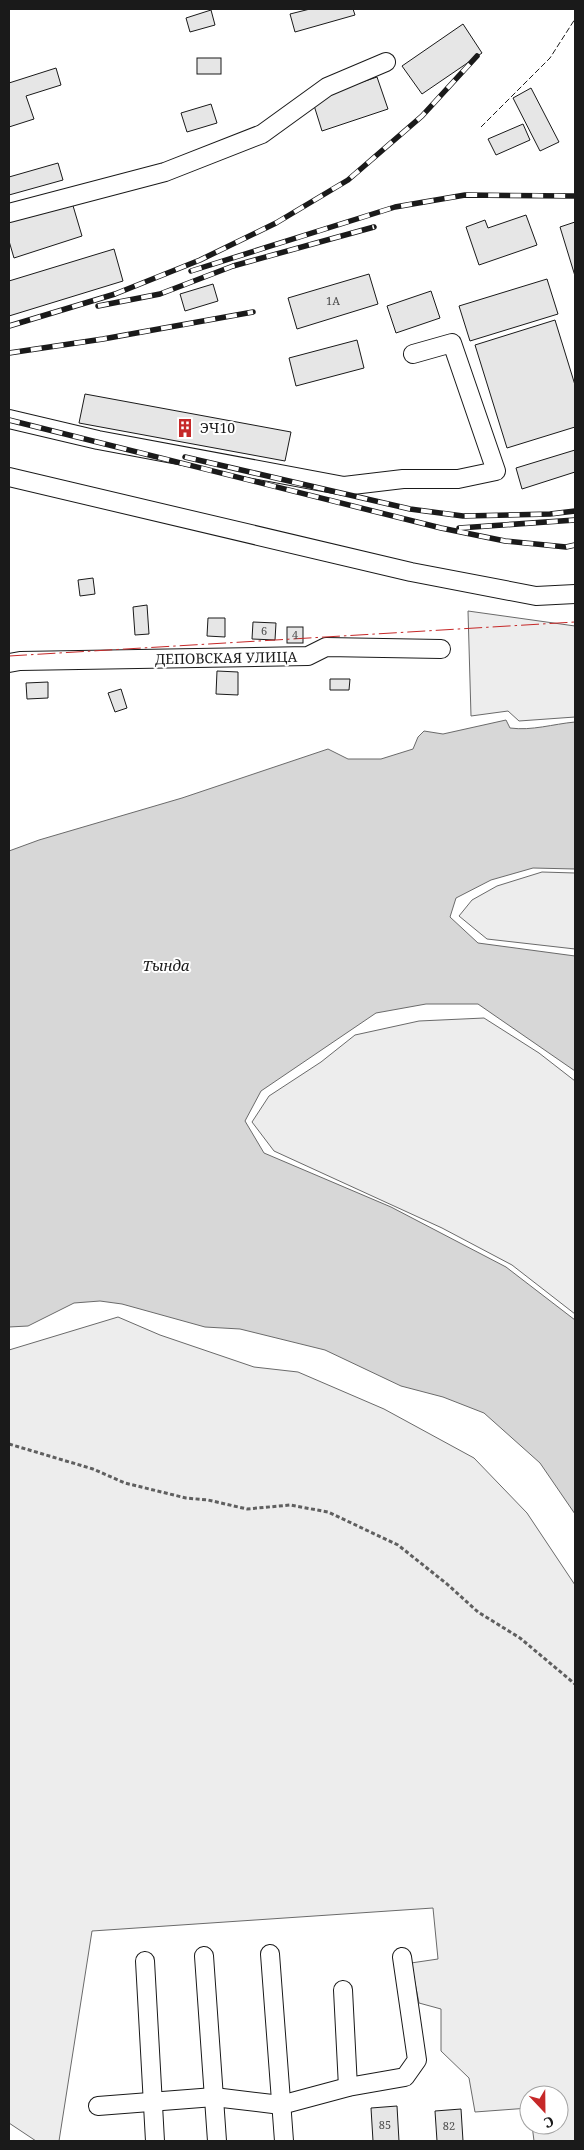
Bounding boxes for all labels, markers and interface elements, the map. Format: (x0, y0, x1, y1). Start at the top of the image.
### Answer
house number: 1А (326, 293, 340, 308)
building icon: ЭЧ10 (174, 417, 196, 439)
place label: ЭЧ10 (200, 418, 235, 437)
house number: 6 (261, 623, 267, 638)
house number: 4 (292, 627, 298, 642)
street label: ДЕПОВСКАЯ УЛИЦА (155, 647, 297, 668)
water label: Тында (142, 955, 190, 975)
north arrow (519, 2085, 569, 2135)
text: С (541, 2112, 557, 2133)
house number: 85 (379, 2117, 391, 2132)
house number: 82 (443, 2118, 455, 2133)

